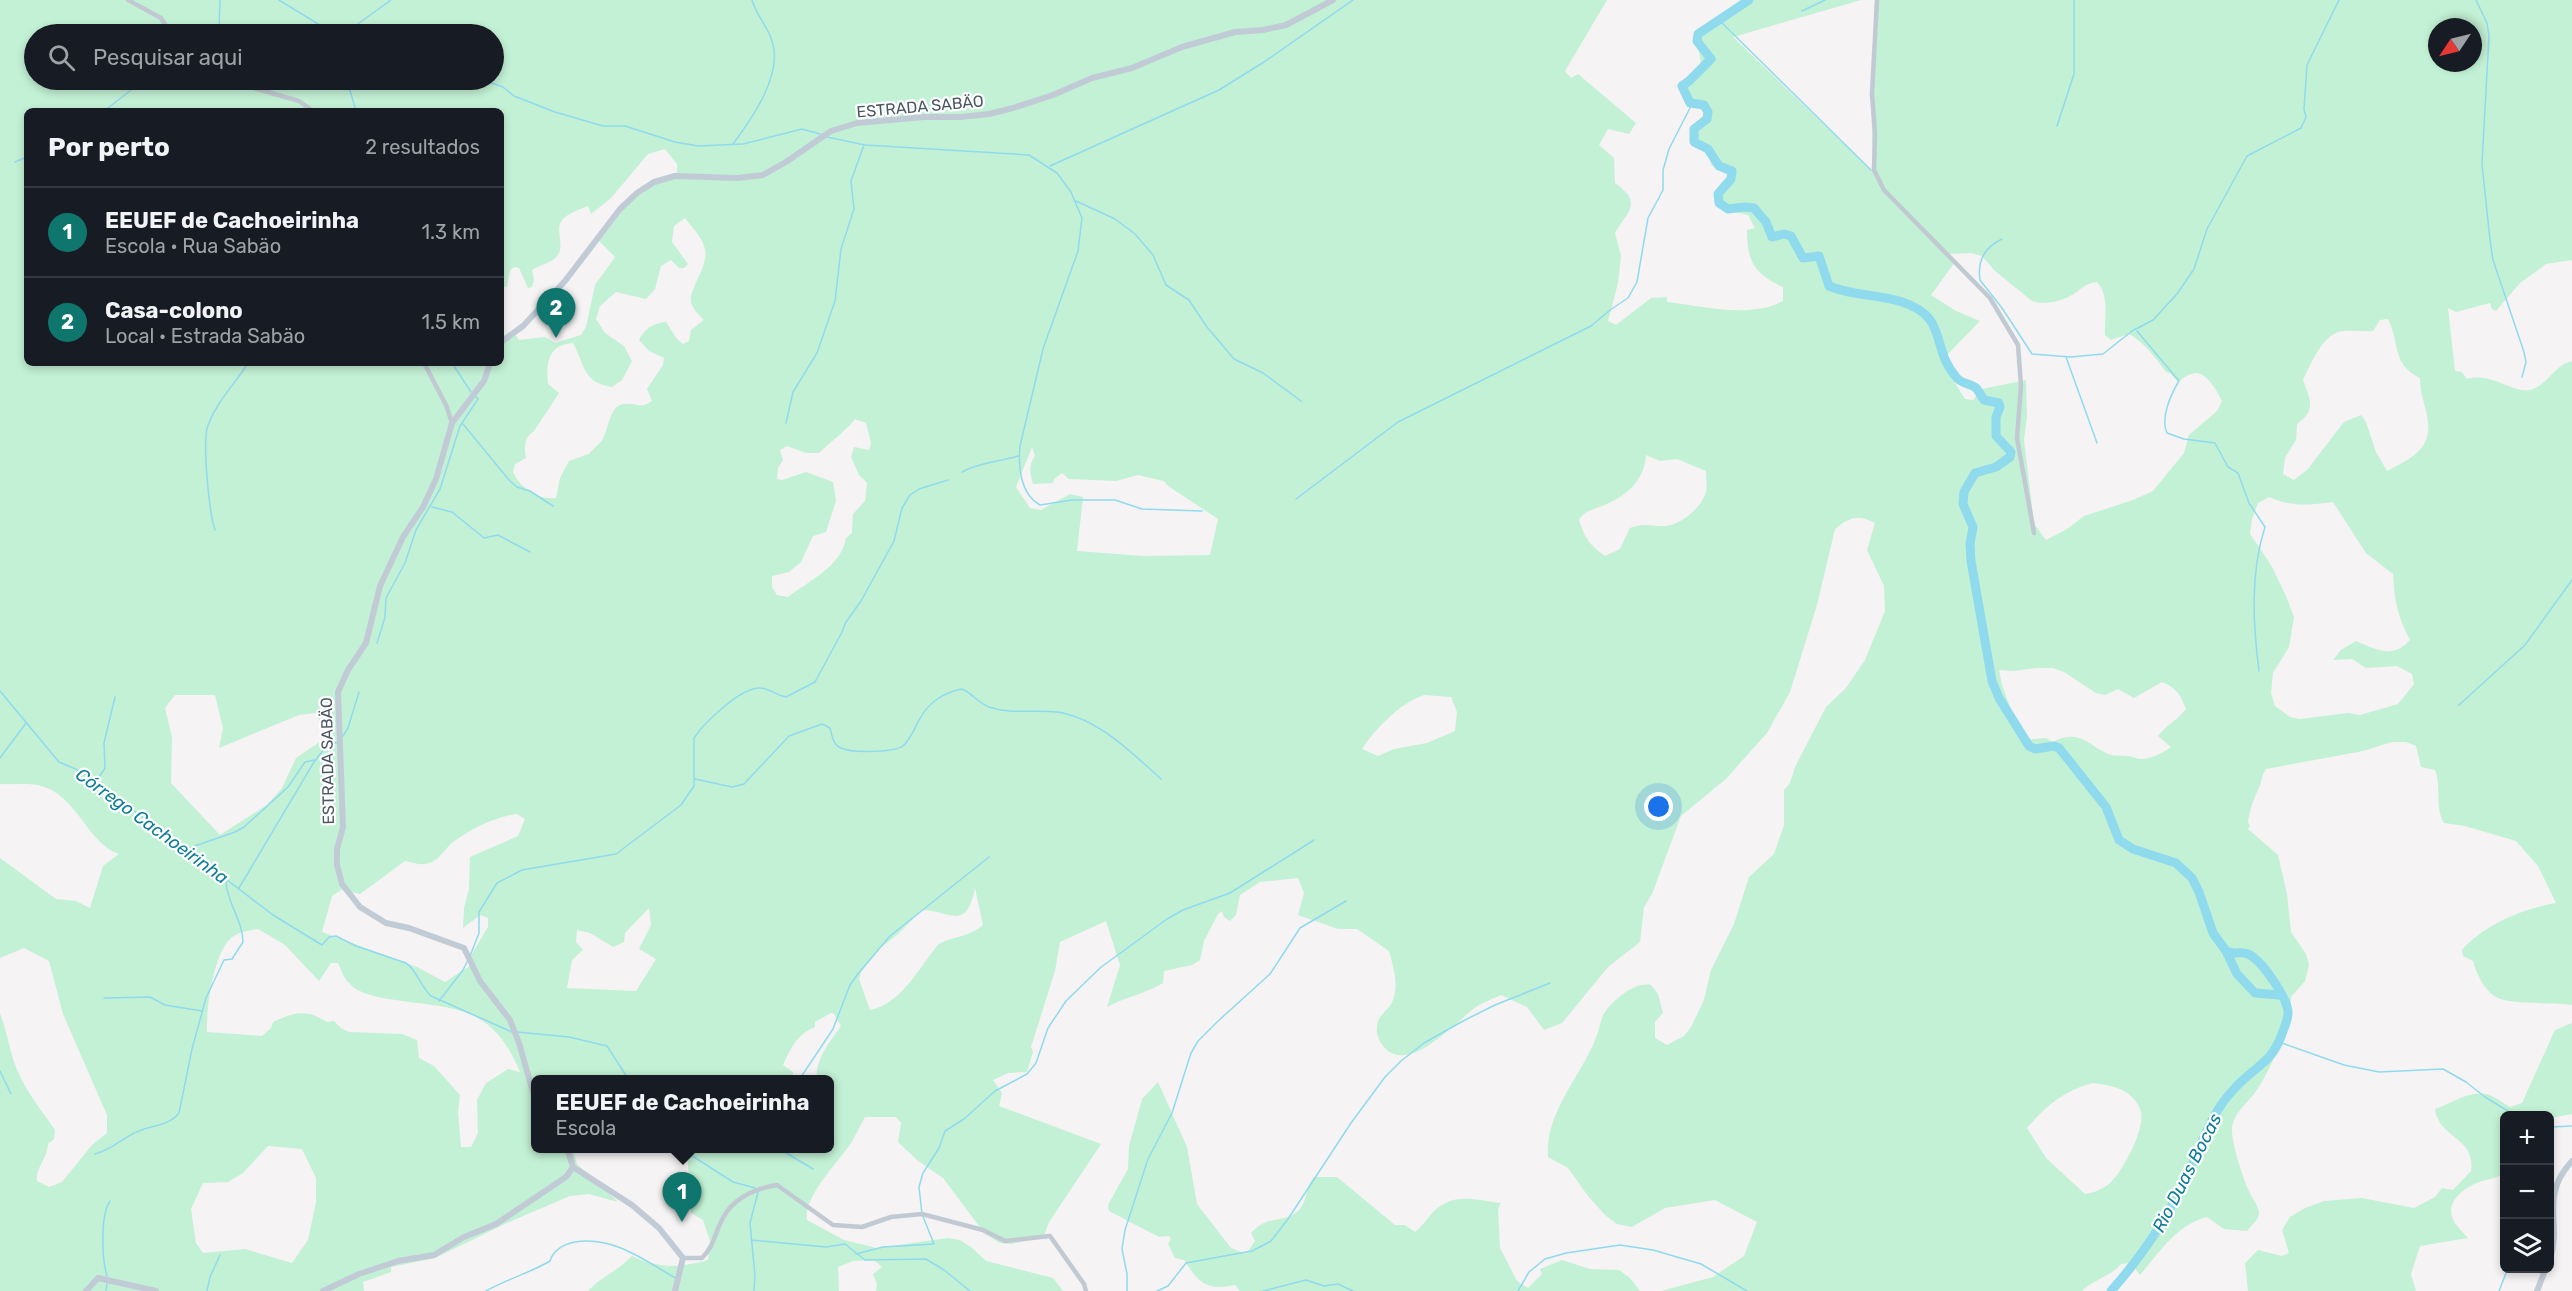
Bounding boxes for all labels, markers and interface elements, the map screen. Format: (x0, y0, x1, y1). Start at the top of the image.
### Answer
north arrow (2428, 18, 2482, 72)
search box (24, 24, 504, 90)
icon: search (45, 41, 78, 74)
text: Pesquisar aqui (93, 44, 243, 71)
street label: ESTRADA SABÄO (856, 91, 984, 122)
text: Por perto (48, 132, 170, 163)
text: 2 resultados (365, 135, 480, 159)
text: EEUEF de Cachoeirinha (105, 207, 359, 234)
text: 1 (63, 220, 72, 244)
text: 1.3 km (421, 220, 480, 244)
text: Escola · Rua Sabäo (105, 234, 281, 258)
pin: 2 (536, 288, 576, 338)
text: Casa-colono (105, 297, 243, 324)
text: 2 (61, 310, 74, 334)
text: 1.5 km (422, 310, 480, 334)
text: Local · Estrada Sabäo (105, 324, 305, 348)
street label: ESTRADA SABÄO (317, 697, 338, 825)
water label: Córrego Cachoeirinha (71, 763, 233, 889)
your location (1644, 792, 1673, 821)
popup (531, 1075, 834, 1153)
text: EEUEF de Cachoeirinha (556, 1089, 809, 1116)
water label: Rio Duas Bocas (2148, 1110, 2226, 1236)
map controls (2500, 1111, 2554, 1273)
button: + (2500, 1111, 2554, 1165)
text: Escola (556, 1116, 616, 1140)
button: − (2500, 1165, 2554, 1219)
pin: 1 (662, 1172, 702, 1222)
button: layers (2500, 1219, 2554, 1273)

